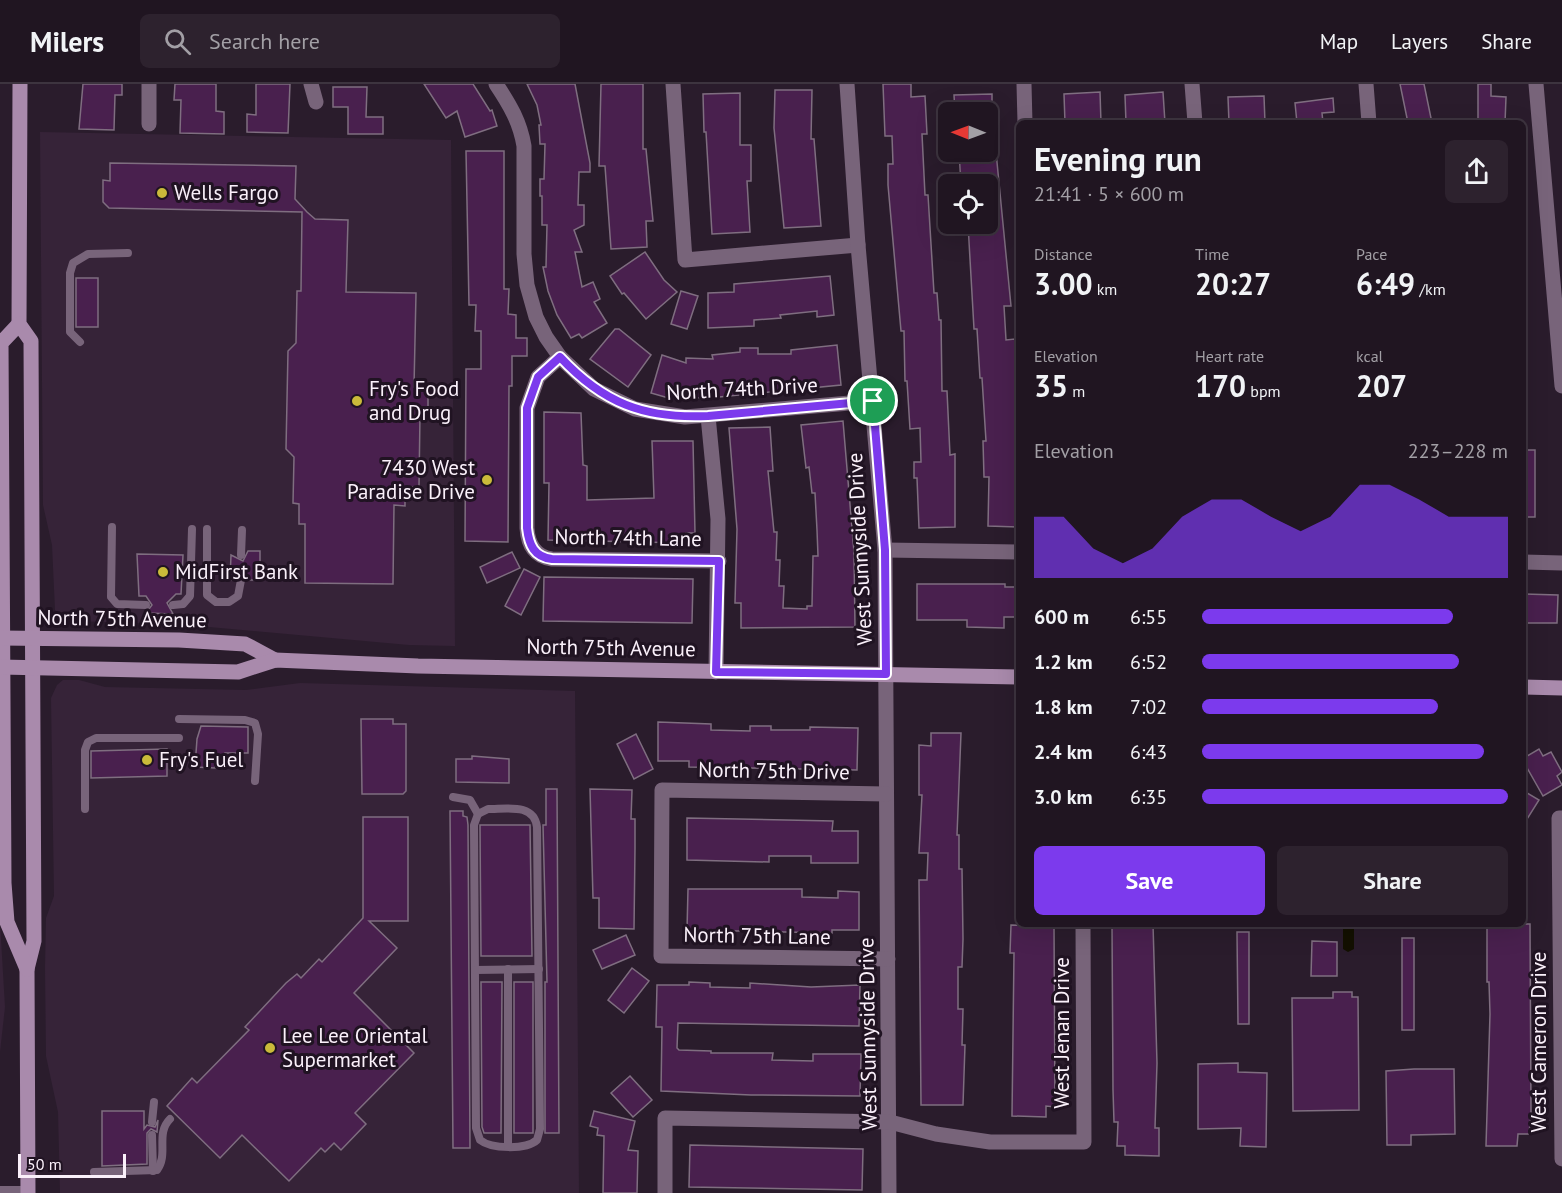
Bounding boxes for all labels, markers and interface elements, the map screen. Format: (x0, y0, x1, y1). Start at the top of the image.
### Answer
search box (140, 14, 560, 68)
text: Milers (30, 23, 104, 60)
icon: search (161, 25, 194, 58)
text: Search here (209, 27, 320, 55)
text: Map (1320, 28, 1358, 55)
text: Layers (1391, 28, 1448, 55)
text: Share (1481, 28, 1532, 55)
north arrow (938, 102, 998, 162)
map controls (938, 102, 998, 234)
text: Evening run (1034, 137, 1202, 180)
button: share (1445, 140, 1508, 203)
button: locate (938, 174, 998, 234)
place label: Wells Fargo (174, 179, 279, 206)
text: 21:41 · 5 × 600 m (1034, 181, 1184, 207)
marker: Wells Fargo (155, 186, 169, 200)
text: Distance (1034, 244, 1093, 264)
text: Time (1195, 244, 1229, 264)
text: Pace (1356, 244, 1387, 264)
text: 3.00 (1034, 264, 1092, 303)
text: 20:27 (1195, 264, 1271, 303)
text: 6:49 (1356, 264, 1415, 303)
text: km (1092, 279, 1117, 299)
text: /km (1415, 279, 1446, 299)
text: Elevation (1034, 346, 1098, 366)
text: Heart rate (1195, 346, 1264, 366)
text: kcal (1356, 346, 1383, 366)
text: 35 (1034, 366, 1068, 405)
text: 170 (1195, 366, 1246, 405)
text: 207 (1356, 366, 1407, 405)
street label: North 74th Drive (666, 371, 818, 406)
place label: Fry's Food and Drug (369, 375, 459, 426)
pin (847, 375, 898, 426)
text: m (1068, 381, 1085, 401)
text: bpm (1246, 381, 1281, 401)
icon: arrive (856, 384, 889, 417)
marker: Fry's Food and Drug (350, 394, 364, 408)
text: Elevation (1034, 438, 1114, 464)
text: 223–228 m (1408, 438, 1508, 464)
street label: West Sunnyside Drive (841, 452, 878, 646)
place label: 7430 West Paradise Drive (347, 454, 475, 505)
marker: 7430 West Paradise Drive (480, 473, 494, 487)
street label: North 74th Lane (554, 523, 702, 552)
place label: MidFirst Bank (175, 558, 298, 585)
marker: MidFirst Bank (156, 565, 170, 579)
street label: North 75th Avenue (37, 604, 207, 633)
text: 600 m (1034, 604, 1089, 630)
text: 6:55 (1130, 604, 1167, 630)
street label: North 75th Avenue (526, 633, 696, 662)
text: 1.2 km (1034, 649, 1093, 675)
text: 6:52 (1130, 649, 1167, 675)
text: 1.8 km (1034, 694, 1093, 720)
text: 7:02 (1130, 694, 1167, 720)
text: 2.4 km (1034, 739, 1093, 765)
text: 6:43 (1130, 739, 1167, 765)
place label: Fry's Fuel (159, 746, 243, 773)
marker: Fry's Fuel (140, 753, 154, 767)
street label: North 75th Drive (698, 756, 850, 785)
text: 3.0 km (1034, 784, 1093, 810)
text: 6:35 (1130, 784, 1167, 810)
button: Save (1034, 846, 1265, 915)
button: Share (1277, 846, 1508, 915)
street label: North 75th Lane (683, 921, 831, 950)
street label: West Sunnyside Drive (852, 937, 883, 1131)
street label: West Cameron Drive (1525, 951, 1552, 1133)
street label: West Jenan Drive (1048, 957, 1075, 1109)
place label: Lee Lee Oriental Supermarket (282, 1022, 428, 1073)
marker: Lee Lee Oriental Supermarket (263, 1041, 277, 1055)
scale bar (18, 1151, 126, 1178)
text: 50 m (27, 1154, 62, 1174)

